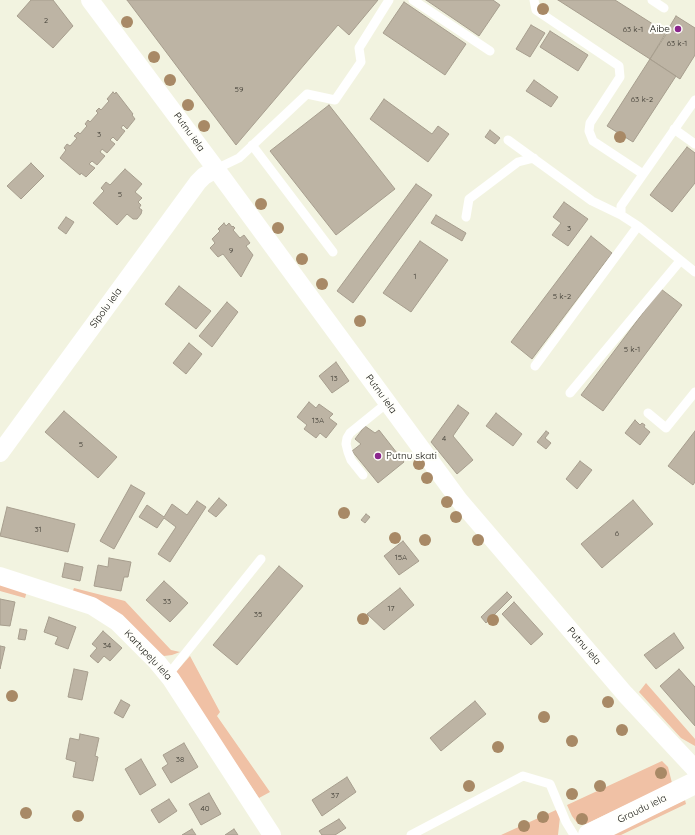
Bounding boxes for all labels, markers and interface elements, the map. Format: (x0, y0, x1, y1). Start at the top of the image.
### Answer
house number: 2 (44, 16, 48, 26)
place label: Aibe (650, 23, 670, 35)
marker: Aibe (673, 24, 683, 34)
house number: 63 k-1 (623, 25, 643, 35)
house number: 63 k-1 (667, 39, 687, 49)
house number: 59 (235, 85, 243, 95)
house number: 63 k-2 (631, 95, 653, 105)
street label: Putnu iela (171, 110, 207, 154)
house number: 3 (97, 130, 101, 140)
house number: 5 (118, 190, 122, 200)
house number: 3 (567, 224, 571, 234)
house number: 9 (229, 246, 233, 256)
house number: 1 (414, 272, 416, 282)
street label: Sīpolu iela (87, 286, 125, 330)
house number: 5 k-2 (553, 292, 571, 302)
house number: 5 k-1 (624, 345, 640, 355)
street label: Putnu iela (363, 372, 399, 416)
house number: 13 (330, 374, 338, 384)
house number: 13A (312, 416, 324, 426)
house number: 4 (442, 434, 446, 444)
house number: 5 (79, 440, 83, 450)
place label: Putnu skati (386, 450, 437, 462)
marker: Putnu skati (373, 451, 383, 461)
house number: 31 (34, 525, 42, 535)
house number: 6 (615, 529, 619, 539)
house number: 15A (395, 553, 407, 563)
house number: 33 (163, 597, 171, 607)
house number: 17 (387, 604, 395, 614)
house number: 35 (254, 610, 262, 620)
street label: Putnu iela (565, 625, 603, 667)
street label: Kartupeļu iela (122, 627, 174, 683)
house number: 34 (103, 641, 111, 651)
house number: 38 (176, 755, 184, 765)
house number: 37 (331, 791, 339, 801)
street label: Graudu iela (615, 792, 669, 826)
house number: 40 (201, 804, 209, 814)

